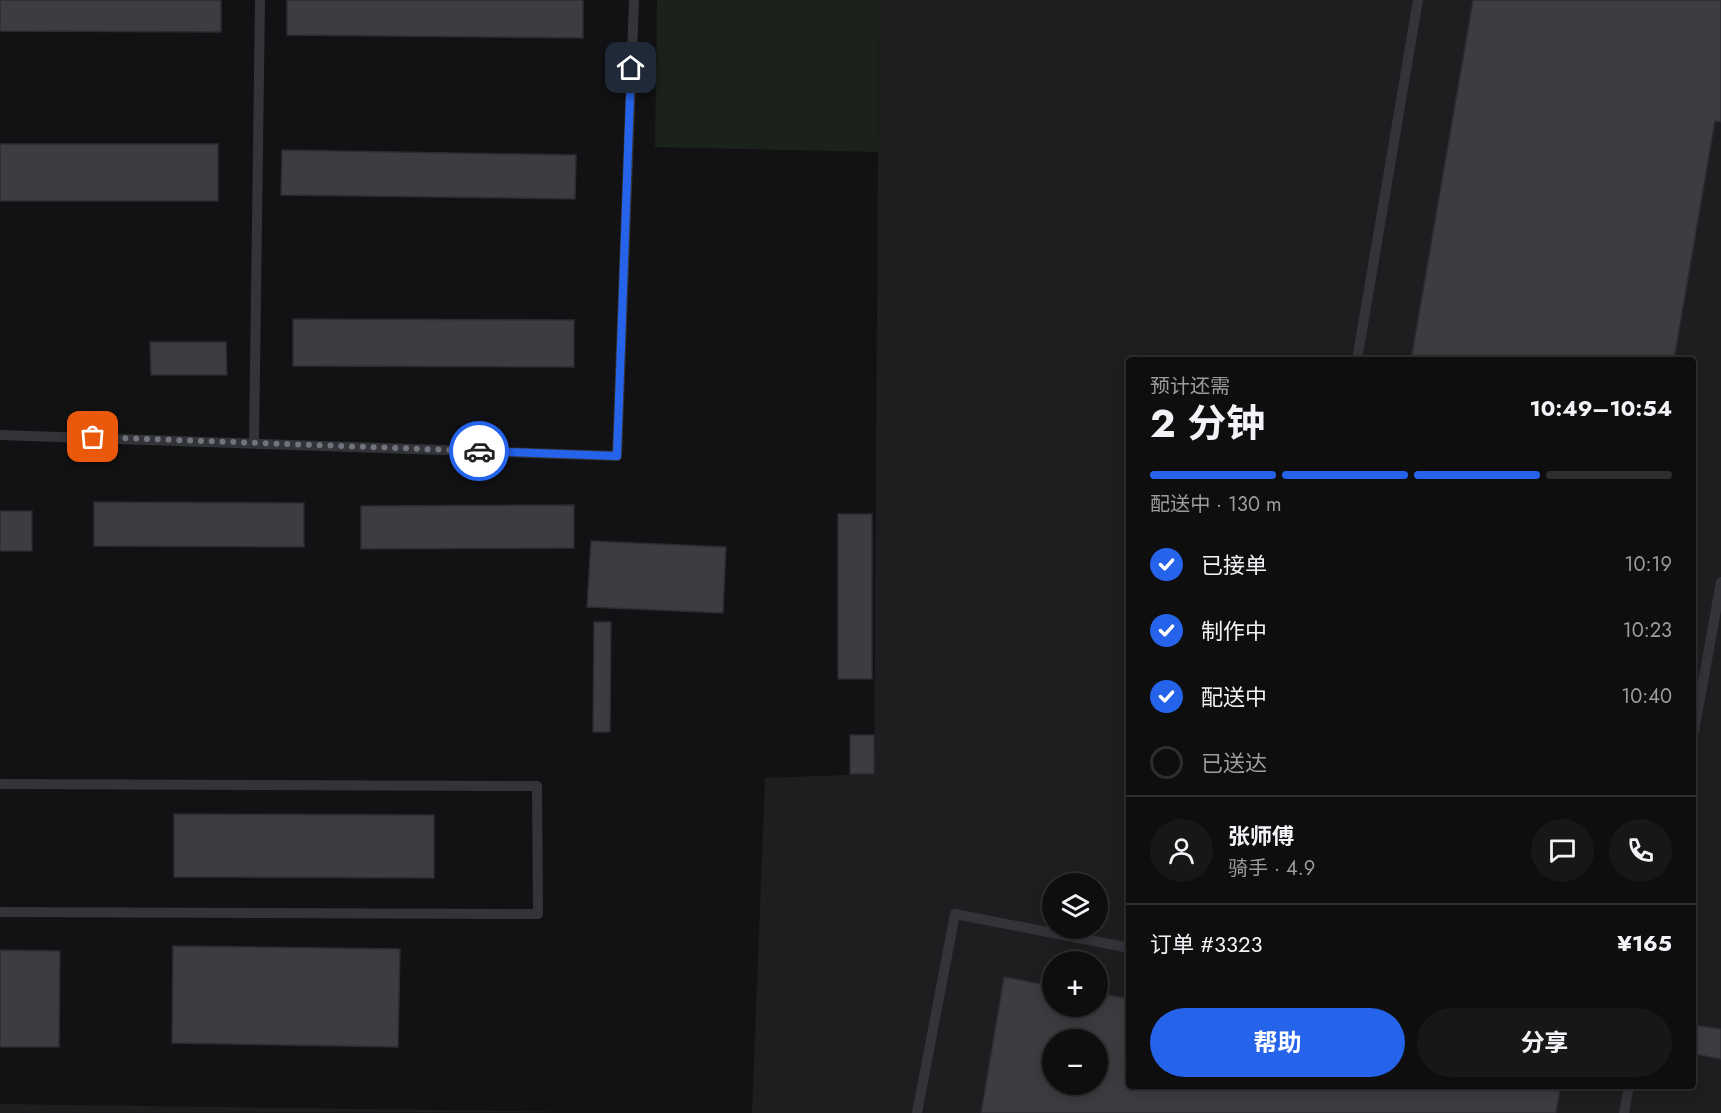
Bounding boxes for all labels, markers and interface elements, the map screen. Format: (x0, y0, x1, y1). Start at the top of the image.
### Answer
pin (605, 42, 656, 93)
icon: home (614, 51, 647, 84)
text: 预计还需 (1150, 372, 1230, 401)
text: 10:49–10:54 (1529, 392, 1672, 424)
text: 2 分钟 (1150, 395, 1265, 452)
pin (67, 411, 118, 462)
icon: bag (76, 420, 109, 453)
courier (449, 421, 509, 481)
icon: car (463, 435, 496, 468)
text: 配送中 · 130 m (1150, 490, 1282, 519)
icon: check (1150, 548, 1183, 581)
text: 已接单 (1201, 549, 1267, 581)
text: 10:19 (1624, 550, 1672, 579)
icon: check (1150, 614, 1183, 647)
text: 制作中 (1201, 615, 1267, 647)
text: 10:23 (1623, 616, 1672, 645)
icon: check (1150, 680, 1183, 713)
text: 配送中 (1201, 681, 1267, 713)
text: 10:40 (1621, 682, 1672, 711)
text: 已送达 (1201, 747, 1267, 779)
button: person (1150, 819, 1213, 882)
button: chat (1531, 819, 1594, 882)
button: phone (1609, 819, 1672, 882)
text: 张师傅 (1228, 820, 1294, 852)
text: 骑手 · 4.9 (1228, 854, 1315, 883)
map controls (1042, 873, 1108, 1095)
button: layers (1042, 873, 1108, 939)
text: ¥165 (1617, 927, 1672, 959)
text: 订单 #3323 (1150, 928, 1262, 960)
button: + (1042, 951, 1108, 1017)
button: 帮助 (1150, 1008, 1405, 1077)
button: 分享 (1417, 1008, 1672, 1077)
button: − (1042, 1029, 1108, 1095)

